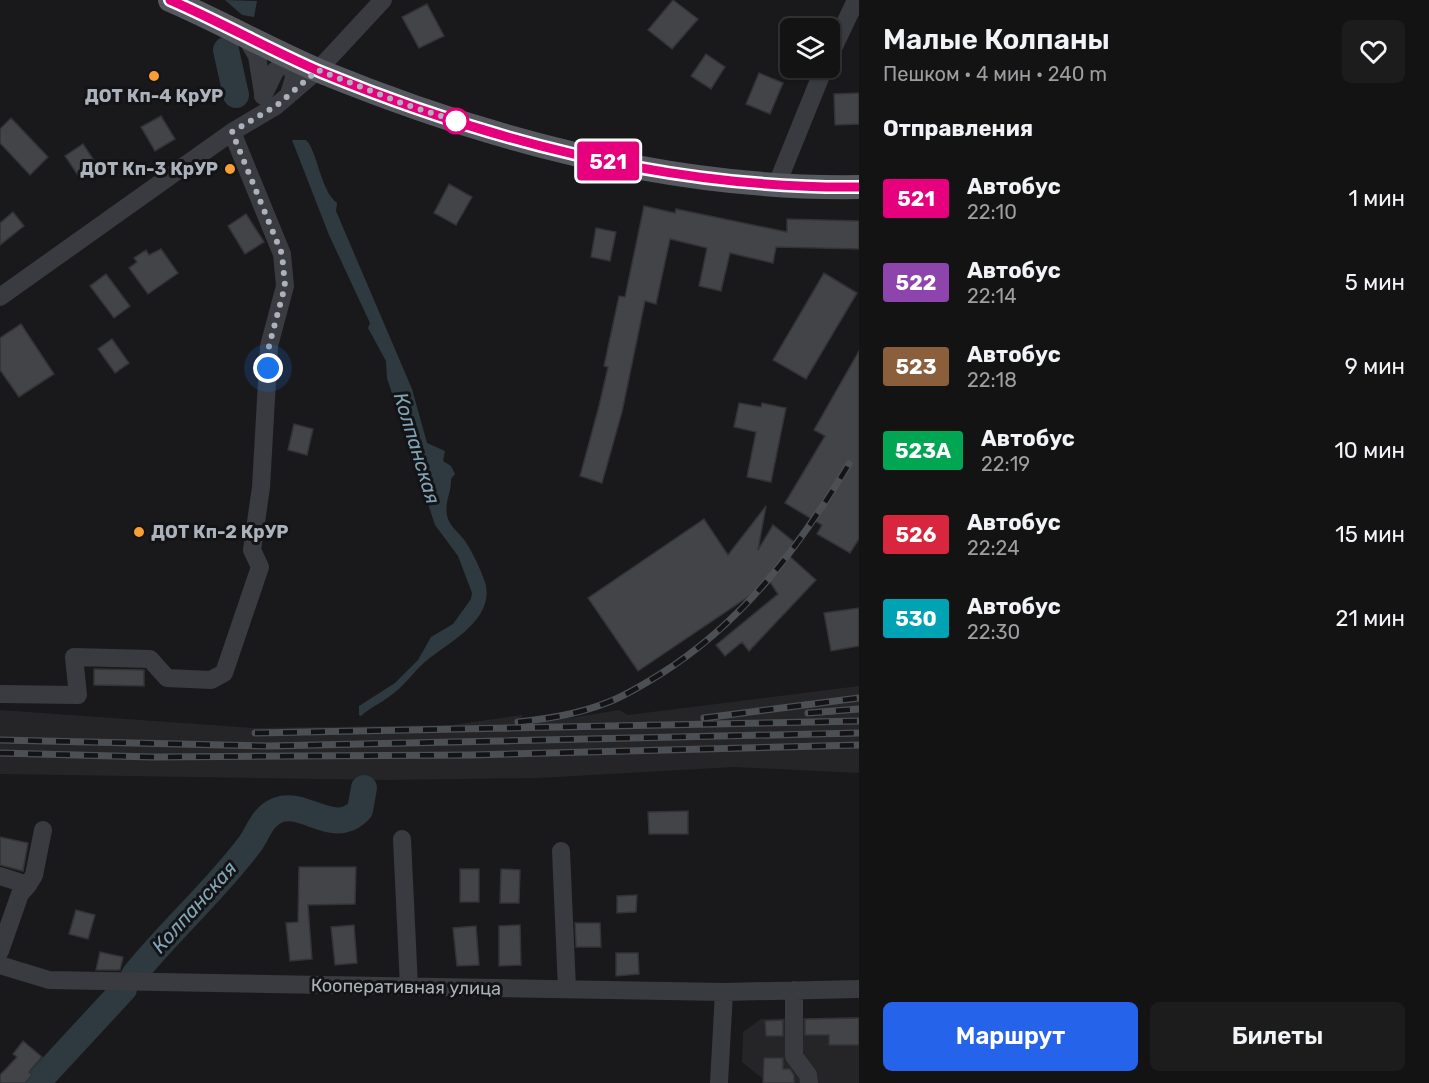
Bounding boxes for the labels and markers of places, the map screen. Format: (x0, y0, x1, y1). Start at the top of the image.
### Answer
marker: ДОТ Кп-4 КрУР (147, 69, 161, 83)
place label: ДОТ Кп-4 КрУР (85, 85, 223, 107)
unlabelled marker (443, 108, 469, 134)
place label: ДОТ Кп-3 КрУР (80, 158, 218, 180)
marker: ДОТ Кп-3 КрУР (223, 162, 237, 176)
place label: ДОТ Кп-2 КрУР (151, 521, 289, 543)
marker: ДОТ Кп-2 КрУР (132, 525, 146, 539)

